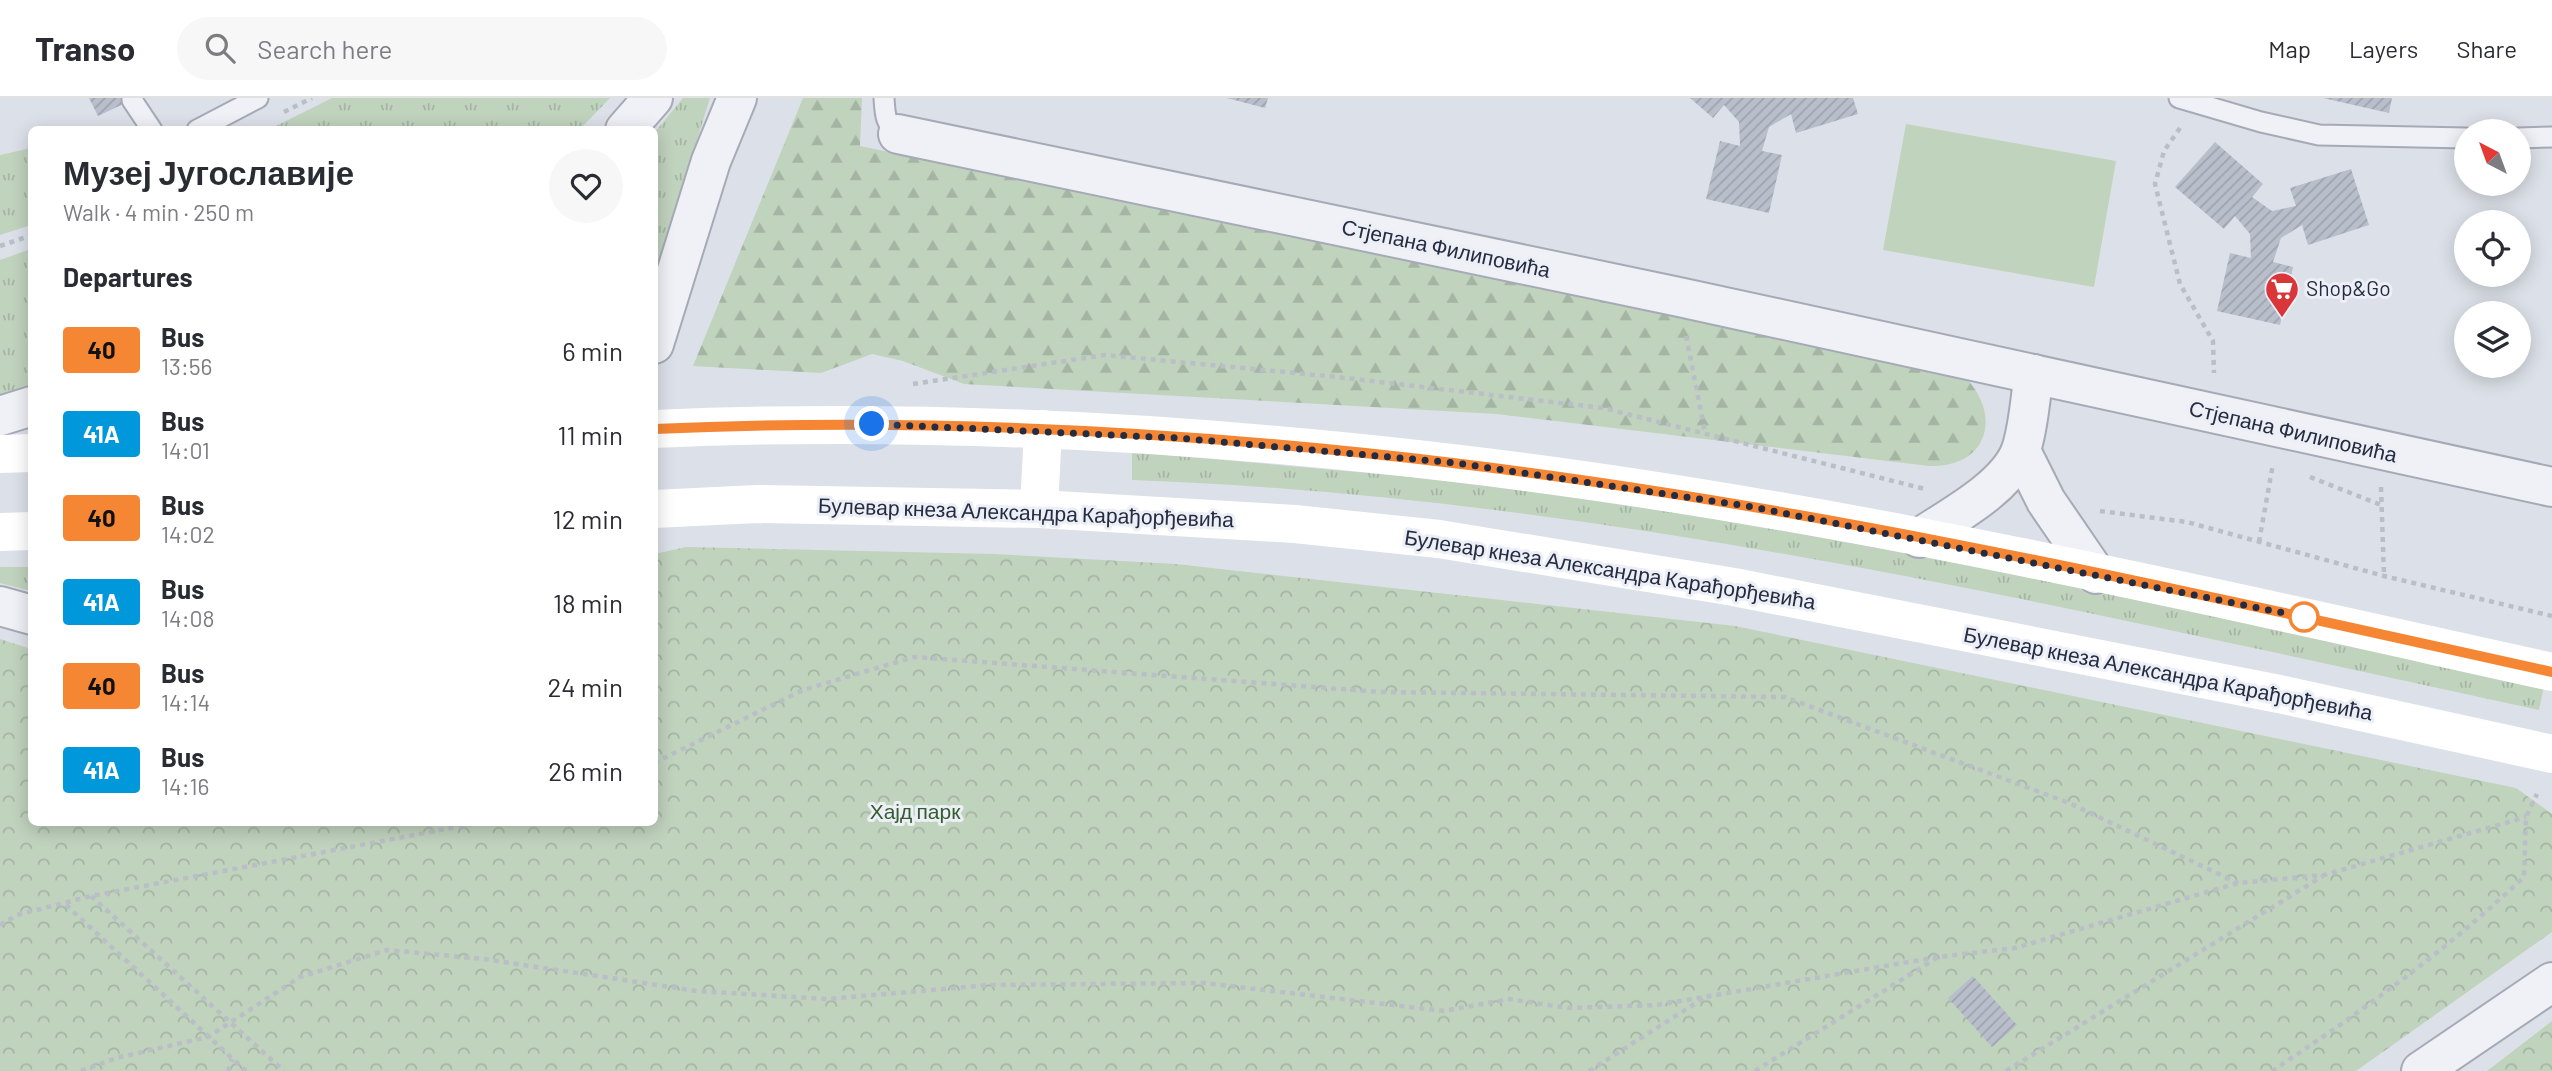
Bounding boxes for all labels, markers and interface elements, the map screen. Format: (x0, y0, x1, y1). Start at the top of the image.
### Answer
search box (177, 17, 667, 80)
text: Transo (35, 28, 135, 68)
icon: search (201, 29, 239, 67)
text: Search here (257, 33, 392, 64)
text: Map (2268, 34, 2311, 63)
text: Layers (2349, 34, 2418, 63)
text: Share (2456, 34, 2517, 63)
north arrow (2454, 119, 2530, 196)
map controls (2454, 119, 2531, 378)
button: heart (549, 149, 623, 223)
text: Музеј Југославије (63, 152, 354, 192)
text: Walk · 4 min · 250 m (63, 198, 254, 226)
button: locate (2454, 210, 2531, 287)
street label: Стјепана Филиповића (1340, 213, 1553, 282)
text: Departures (63, 261, 193, 292)
supermarket icon: Shop&Go (2263, 270, 2301, 319)
place label: Shop&Go (2306, 275, 2391, 300)
button: layers (2454, 301, 2531, 378)
text: Bus (161, 321, 204, 352)
text: 40 (87, 335, 116, 364)
text: 6 min (562, 335, 623, 366)
text: 13:56 (161, 352, 212, 380)
street label: Стјепана Филиповића (2187, 394, 2400, 467)
text: Bus (161, 405, 204, 436)
your location (854, 406, 889, 441)
text: 41A (83, 419, 120, 448)
text: 11 min (557, 419, 623, 450)
text: 14:01 (161, 436, 210, 464)
text: Bus (161, 489, 204, 520)
street label: Булевар кнеза Александра Карађорђевића (818, 492, 1235, 531)
text: 40 (87, 503, 116, 532)
text: 12 min (553, 503, 623, 534)
text: 14:02 (161, 520, 215, 548)
street label: Булевар кнеза Александра Карађорђевића (1403, 524, 1818, 613)
text: Bus (161, 573, 204, 604)
text: 41A (83, 587, 120, 616)
text: 18 min (553, 587, 623, 618)
unlabelled marker (2289, 602, 2319, 632)
text: 14:08 (161, 604, 215, 632)
street label: Булевар кнеза Александра Карађорђевића (1962, 621, 2375, 725)
text: Bus (161, 657, 204, 688)
text: 40 (87, 671, 116, 700)
text: 24 min (547, 671, 623, 702)
text: 14:14 (161, 688, 210, 716)
text: Bus (161, 741, 204, 772)
text: 41A (83, 755, 120, 784)
text: 26 min (548, 755, 623, 786)
text: 14:16 (161, 772, 209, 800)
park label: Хајд парк (870, 798, 961, 823)

